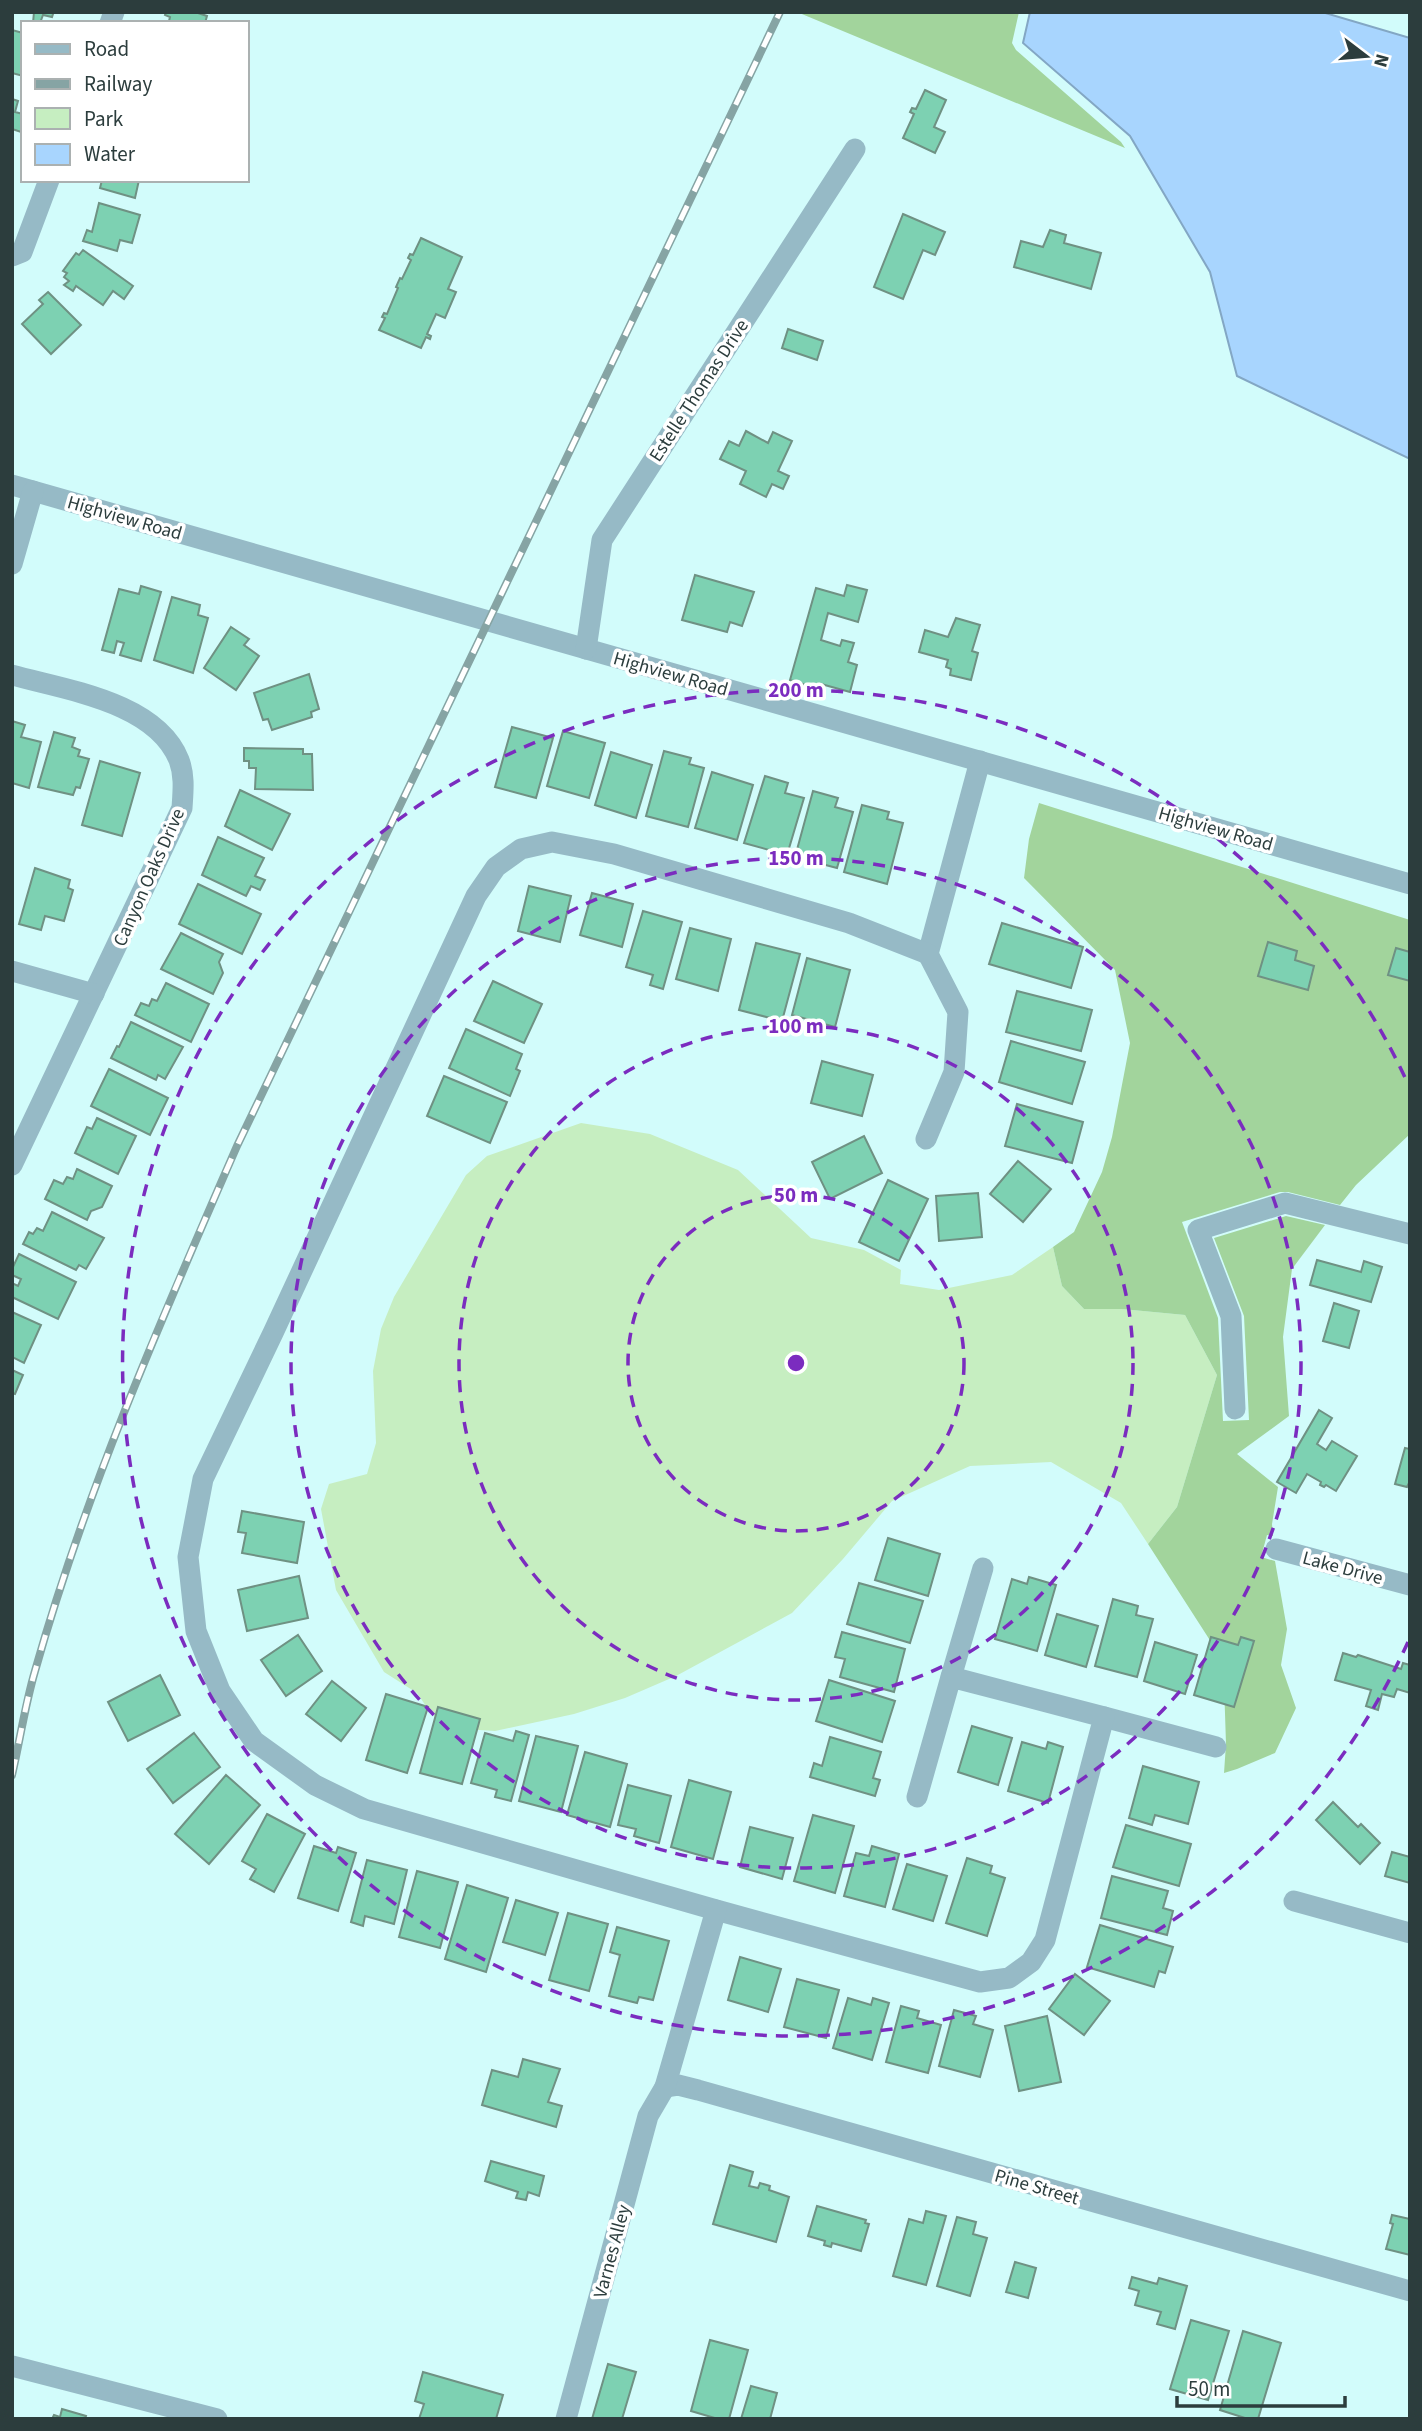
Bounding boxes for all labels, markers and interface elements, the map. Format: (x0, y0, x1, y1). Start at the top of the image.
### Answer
legend (21, 21, 248, 182)
north arrow (1331, 21, 1401, 91)
text: Road (84, 34, 129, 64)
text: N (1366, 50, 1396, 70)
text: Railway (84, 69, 152, 99)
text: Park (84, 104, 124, 134)
text: Water (84, 139, 136, 169)
street label: Estelle Thomas Drive (643, 314, 756, 467)
street label: Highview Road (64, 489, 185, 548)
street label: Highview Road (610, 645, 731, 704)
text: 200 m (768, 675, 824, 705)
street label: Highview Road (1155, 800, 1276, 859)
street label: Canyon Oaks Drive (107, 804, 192, 951)
text: 150 m (768, 843, 824, 873)
text: 100 m (768, 1011, 824, 1041)
text: 50 m (774, 1180, 818, 1210)
centre of rings (784, 1351, 808, 1375)
street label: Lake Drive (1299, 1545, 1386, 1592)
street label: Pine Street (991, 2163, 1083, 2213)
street label: Varnes Alley (587, 2202, 638, 2301)
scale bar (1177, 2364, 1345, 2408)
text: 50 m (1188, 2374, 1230, 2404)

